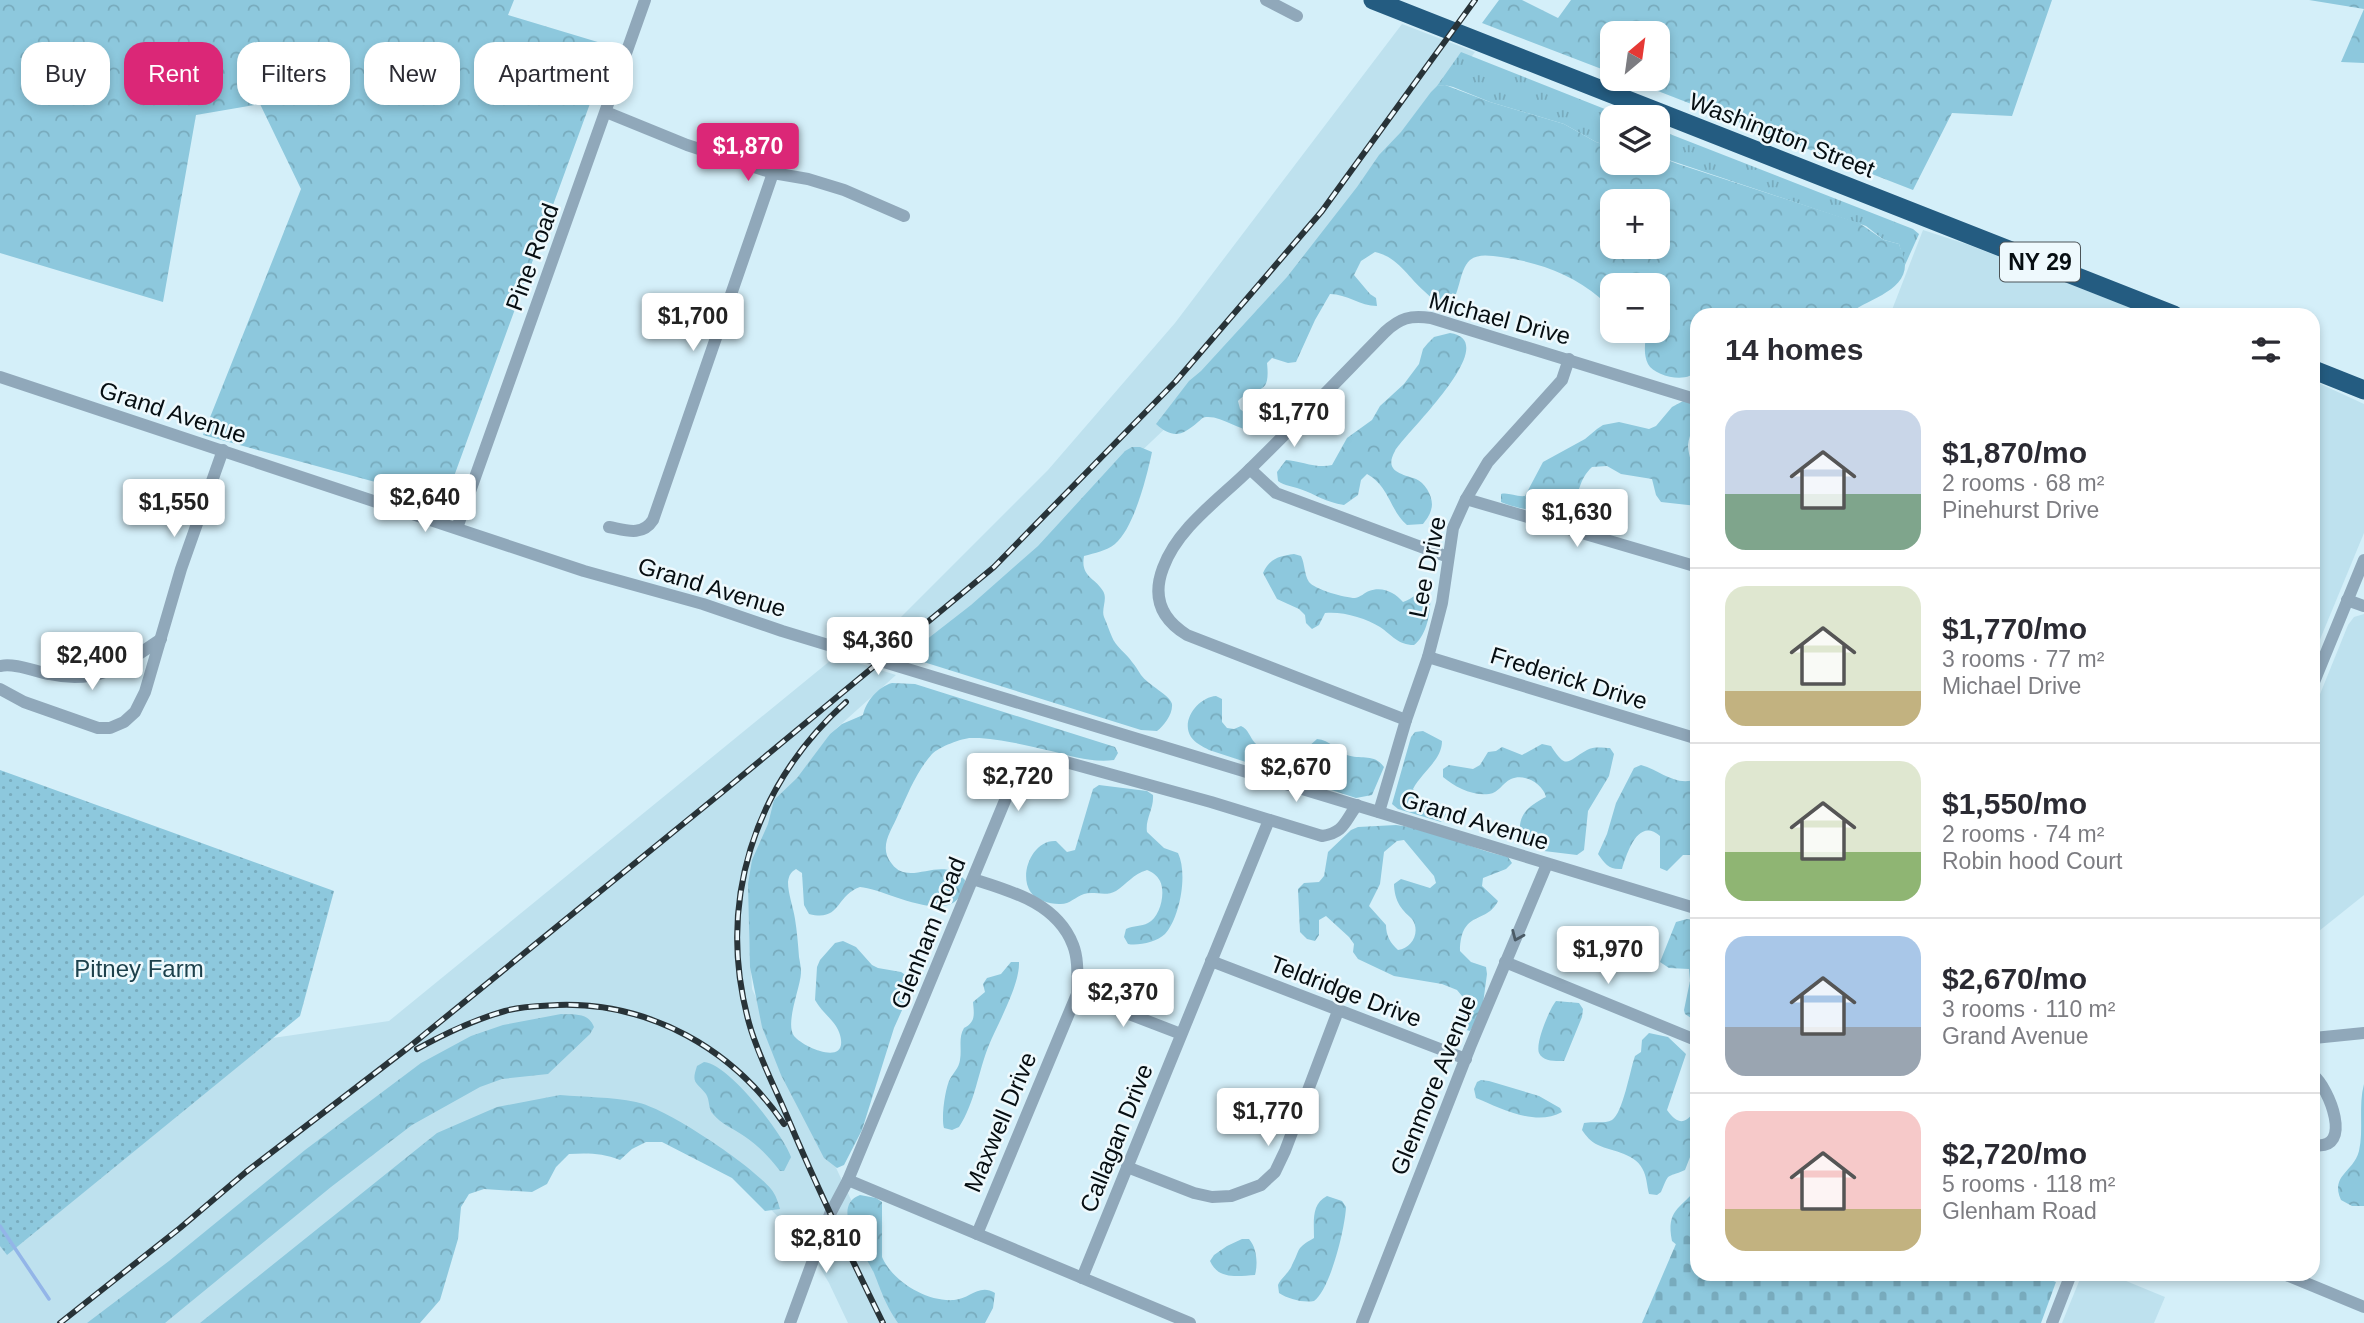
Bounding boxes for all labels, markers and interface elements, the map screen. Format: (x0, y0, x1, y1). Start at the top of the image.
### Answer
north arrow (1600, 21, 1670, 91)
map controls (1600, 21, 1670, 343)
chip: Buy (21, 42, 110, 105)
chip: Rent (124, 42, 223, 105)
chip: Filters (237, 42, 350, 105)
chip: New (364, 42, 460, 105)
chip: Apartment (474, 42, 633, 105)
street label: Washington Street (1685, 87, 1879, 183)
button: layers (1600, 105, 1670, 175)
pin: $1,870 (691, 124, 805, 183)
text: $1,870 (713, 133, 783, 159)
button: + (1600, 189, 1670, 259)
street label: Pine Road (500, 200, 564, 314)
road number: NY 29 (2000, 243, 2080, 282)
button: − (1600, 273, 1670, 343)
street label: Michael Drive (1426, 286, 1574, 350)
pin: $1,700 (636, 294, 750, 353)
text: $1,700 (658, 303, 728, 329)
icon: filters (2247, 331, 2285, 369)
text: 14 homes (1725, 333, 1863, 366)
street label: Grand Avenue (96, 376, 250, 448)
pin: $1,770 (1237, 390, 1351, 449)
text: $1,770 (1259, 399, 1329, 425)
text: $1,870/mo (1942, 436, 2087, 469)
icon: home (1781, 438, 1865, 522)
text: 2 rooms · 68 m² (1942, 470, 2104, 496)
pin: $2,640 (368, 475, 482, 534)
pin: $1,550 (117, 480, 231, 539)
text: $2,640 (390, 484, 460, 510)
text: $1,550 (139, 489, 209, 515)
pin: $1,630 (1520, 490, 1634, 549)
text: Pinehurst Drive (1942, 497, 2099, 523)
text: $1,630 (1542, 499, 1612, 525)
street label: Lee Drive (1403, 514, 1451, 620)
street label: Grand Avenue (635, 552, 789, 622)
text: $1,770/mo (1942, 612, 2087, 645)
icon: home (1781, 614, 1865, 698)
pin: $4,360 (821, 618, 935, 677)
text: $4,360 (843, 627, 913, 653)
pin: $2,400 (35, 632, 149, 692)
street label: Frederick Drive (1487, 641, 1651, 715)
text: $2,400 (57, 642, 127, 668)
text: 3 rooms · 77 m² (1942, 646, 2104, 672)
text: Michael Drive (1942, 673, 2081, 699)
pin: $2,670 (1239, 744, 1353, 804)
pin: $2,720 (961, 754, 1075, 813)
text: $2,670 (1261, 754, 1331, 780)
text: $2,720 (983, 763, 1053, 789)
street label: Grand Avenue (1398, 785, 1552, 855)
text: $1,550/mo (1942, 787, 2087, 820)
icon: home (1781, 789, 1865, 873)
text: 2 rooms · 74 m² (1942, 821, 2104, 847)
text: Robin hood Court (1942, 848, 2122, 874)
street label: Glenham Road (885, 853, 971, 1013)
pin: $1,970 (1551, 926, 1665, 986)
one-way arrow (1511, 929, 1525, 941)
text: $1,970 (1573, 936, 1643, 962)
street label: Teldridge Drive (1266, 950, 1426, 1032)
park label: Pitney Farm (74, 955, 204, 982)
text: $2,670/mo (1942, 962, 2087, 995)
icon: home (1781, 964, 1865, 1048)
pin: $2,370 (1066, 970, 1180, 1029)
text: $2,370 (1088, 979, 1158, 1005)
street label: Glenmore Avenue (1385, 991, 1481, 1179)
text: 3 rooms · 110 m² (1942, 996, 2115, 1022)
text: Grand Avenue (1942, 1023, 2089, 1049)
street label: Maxwell Drive (958, 1048, 1042, 1196)
street label: Callagan Drive (1074, 1060, 1158, 1216)
pin: $1,770 (1211, 1088, 1325, 1148)
text: $1,770 (1233, 1098, 1303, 1124)
text: $2,720/mo (1942, 1137, 2087, 1170)
icon: home (1781, 1139, 1865, 1223)
text: 5 rooms · 118 m² (1942, 1171, 2115, 1197)
text: Glenham Road (1942, 1198, 2097, 1224)
pin: $2,810 (769, 1216, 883, 1275)
text: $2,810 (791, 1225, 861, 1251)

